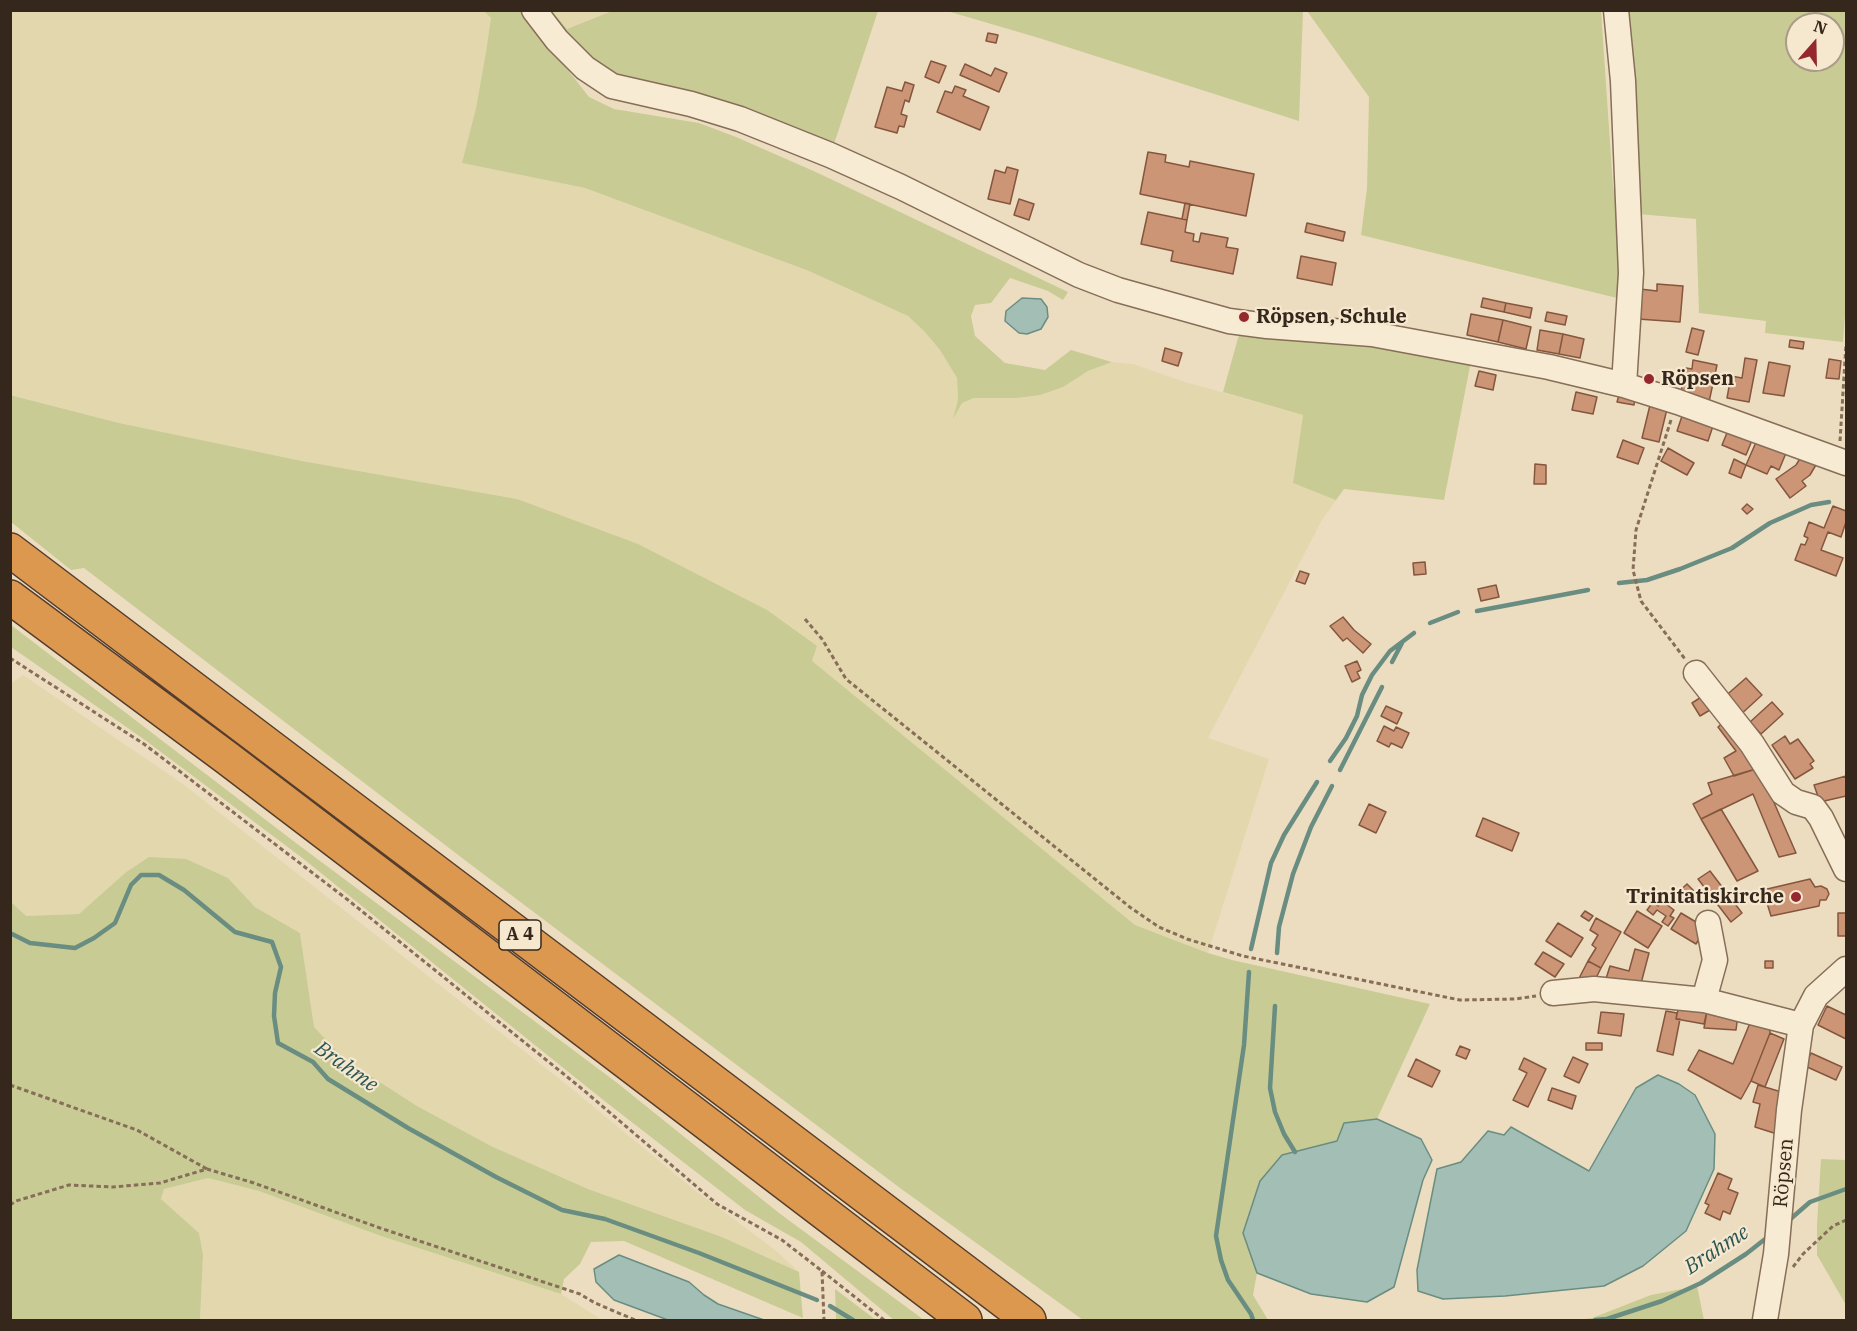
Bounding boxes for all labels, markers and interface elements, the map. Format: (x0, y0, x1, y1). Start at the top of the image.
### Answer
north arrow (1785, 12, 1845, 72)
text: N (1811, 15, 1830, 39)
place label: Röpsen, Schule (1256, 305, 1407, 329)
marker: Röpsen, Schule (1237, 310, 1251, 324)
place label: Röpsen (1661, 367, 1734, 391)
marker: Röpsen (1642, 372, 1656, 386)
place label: Trinitatiskirche (1626, 885, 1784, 909)
marker: Trinitatiskirche (1789, 890, 1803, 904)
road number: A 4 (499, 920, 541, 950)
water label: Brahme (309, 1036, 383, 1098)
street label: Röpsen (1769, 1137, 1799, 1209)
water label: Brahme (1680, 1220, 1754, 1280)

